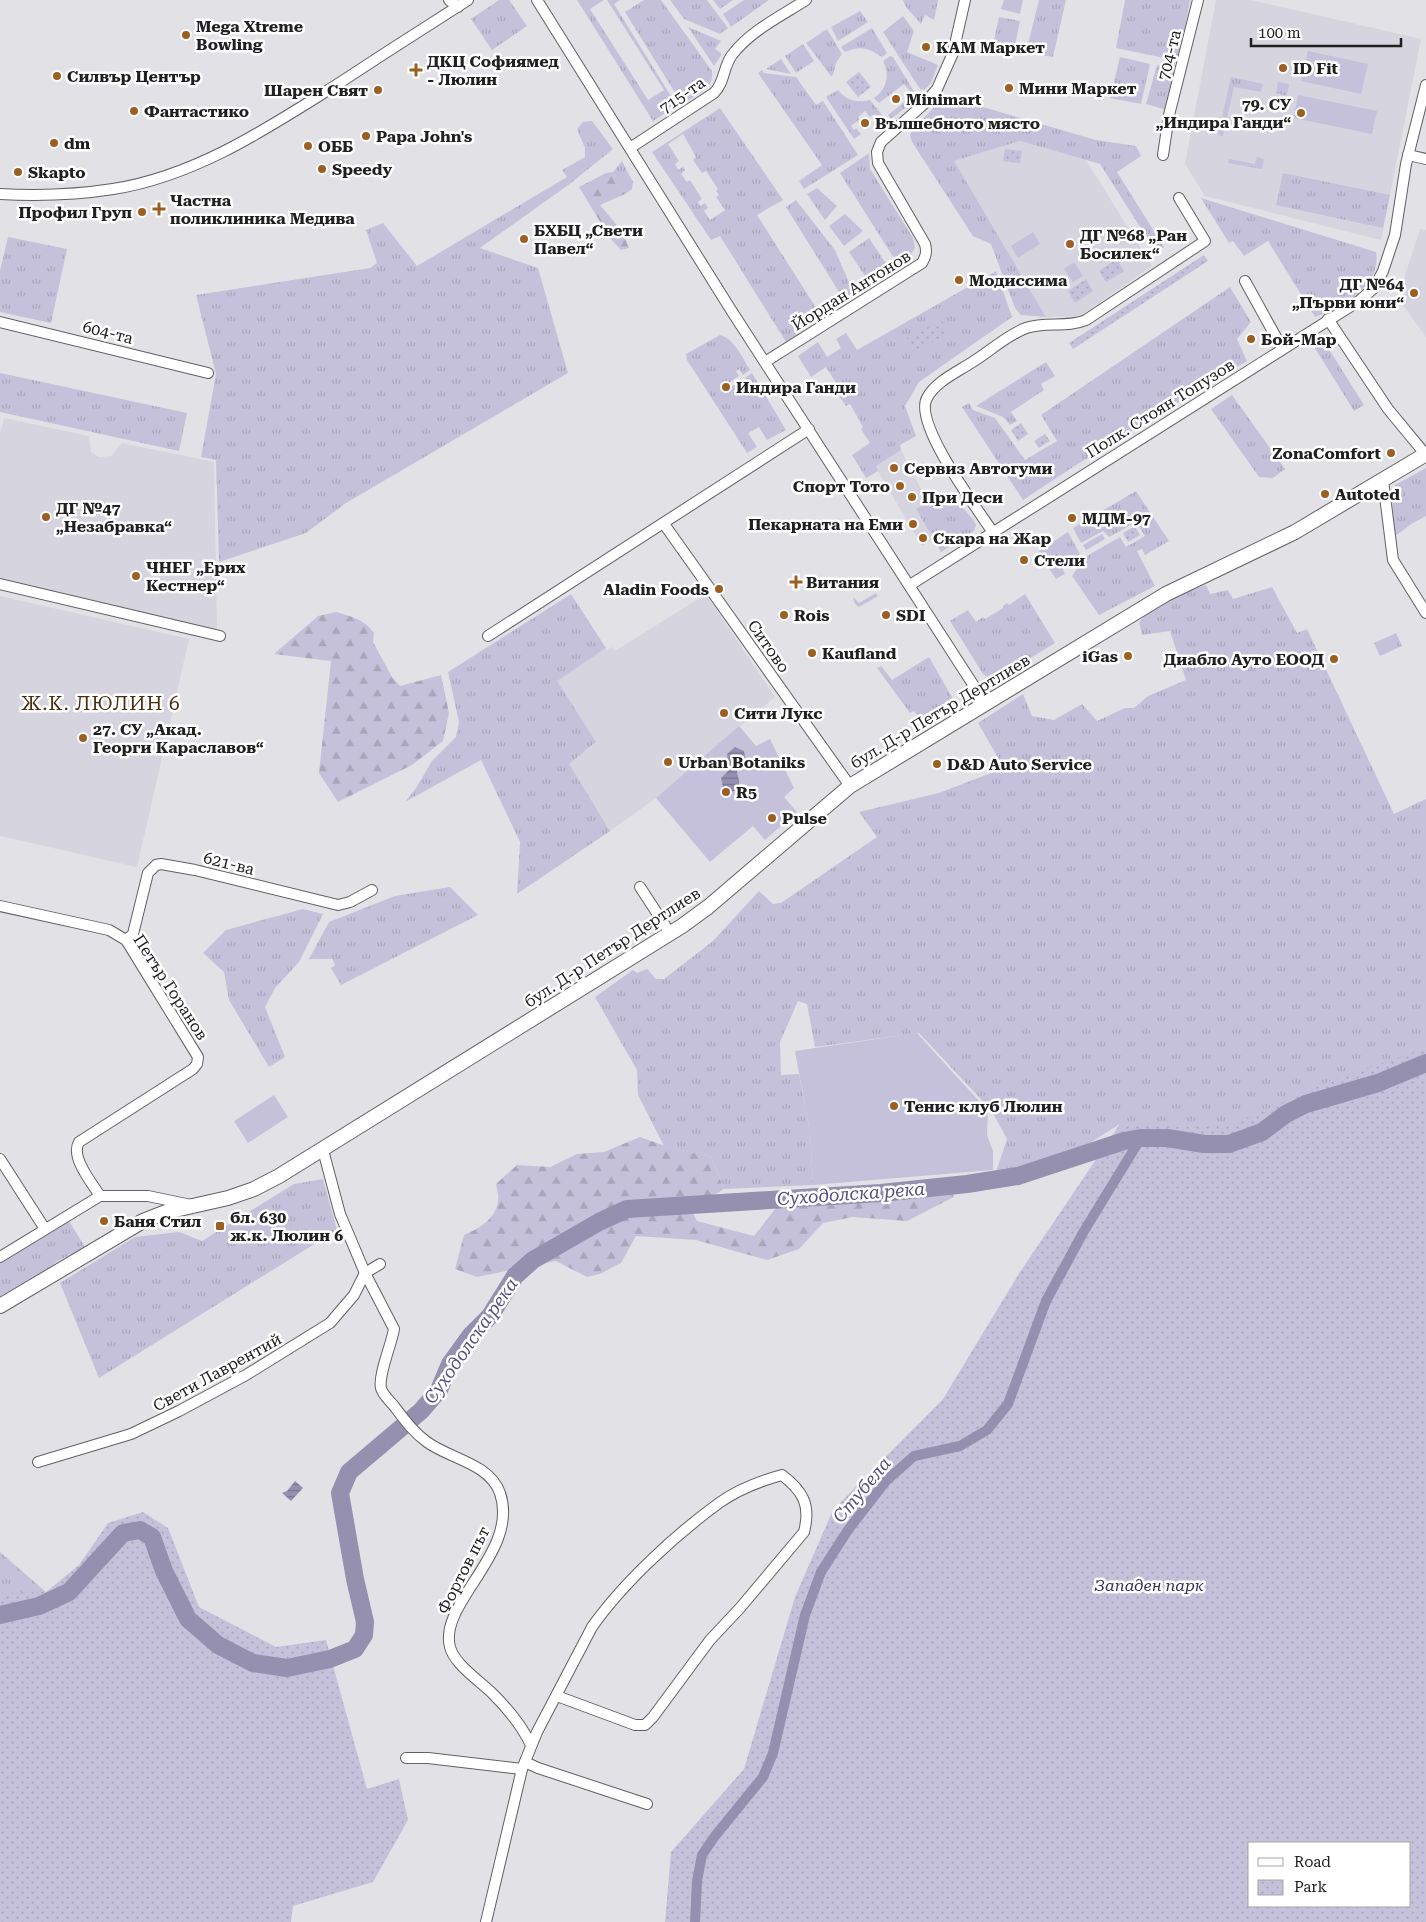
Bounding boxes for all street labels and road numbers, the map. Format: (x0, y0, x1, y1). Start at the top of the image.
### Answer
street label: 704-та (1154, 28, 1185, 82)
street label: 715-та (656, 73, 709, 118)
street label: Йордан Антонов (788, 246, 914, 335)
street label: 604-та (81, 317, 135, 348)
street label: Полк. Стоян Топузов (1083, 355, 1238, 462)
street label: Ситово (744, 616, 794, 676)
street label: бул. Д-р Петър Дертлиев (847, 650, 1033, 773)
street label: 621-ва (202, 848, 257, 879)
street label: бул. Д-р Петър Дертлиев (521, 883, 704, 1011)
street label: Петър Горанов (129, 931, 212, 1044)
street label: Свети Лаврентий (150, 1329, 285, 1416)
street label: Фортов път (433, 1523, 494, 1617)

